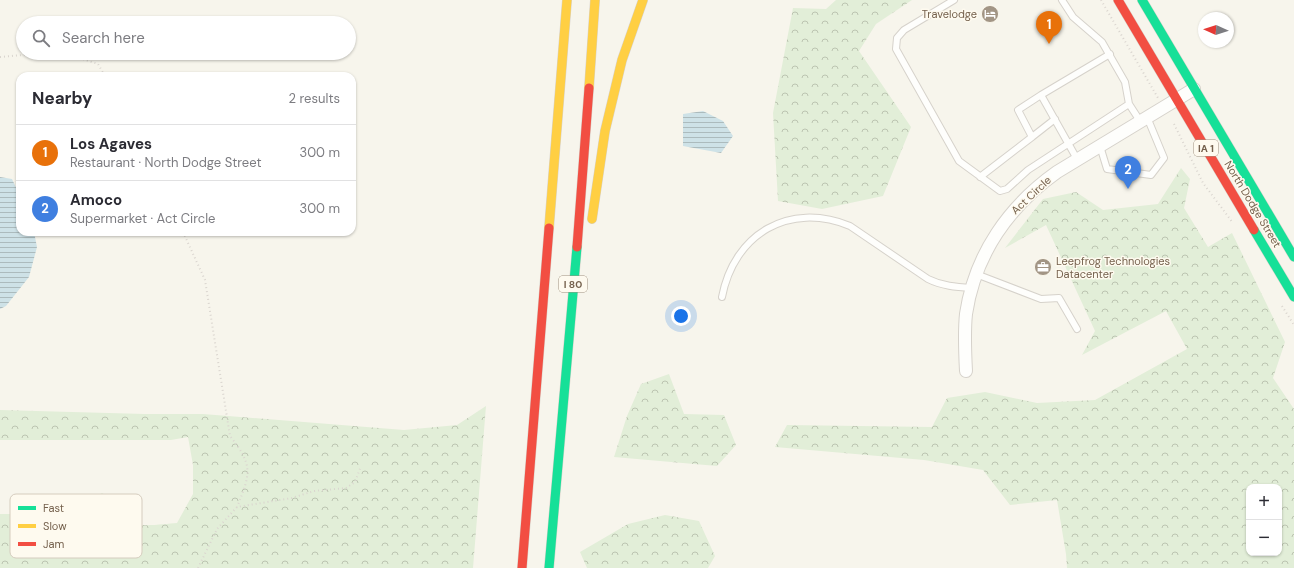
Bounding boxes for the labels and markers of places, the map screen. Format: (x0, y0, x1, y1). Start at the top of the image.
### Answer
hotel icon: Travelodge (980, 4, 1000, 24)
place label: Travelodge (922, 7, 977, 21)
pin: 1 (1036, 11, 1062, 44)
pin: 2 (1115, 156, 1141, 189)
place label: Leepfrog Technologies Datacenter (1056, 254, 1170, 281)
office icon: Leepfrog Technologies Datacenter (1033, 257, 1053, 277)

